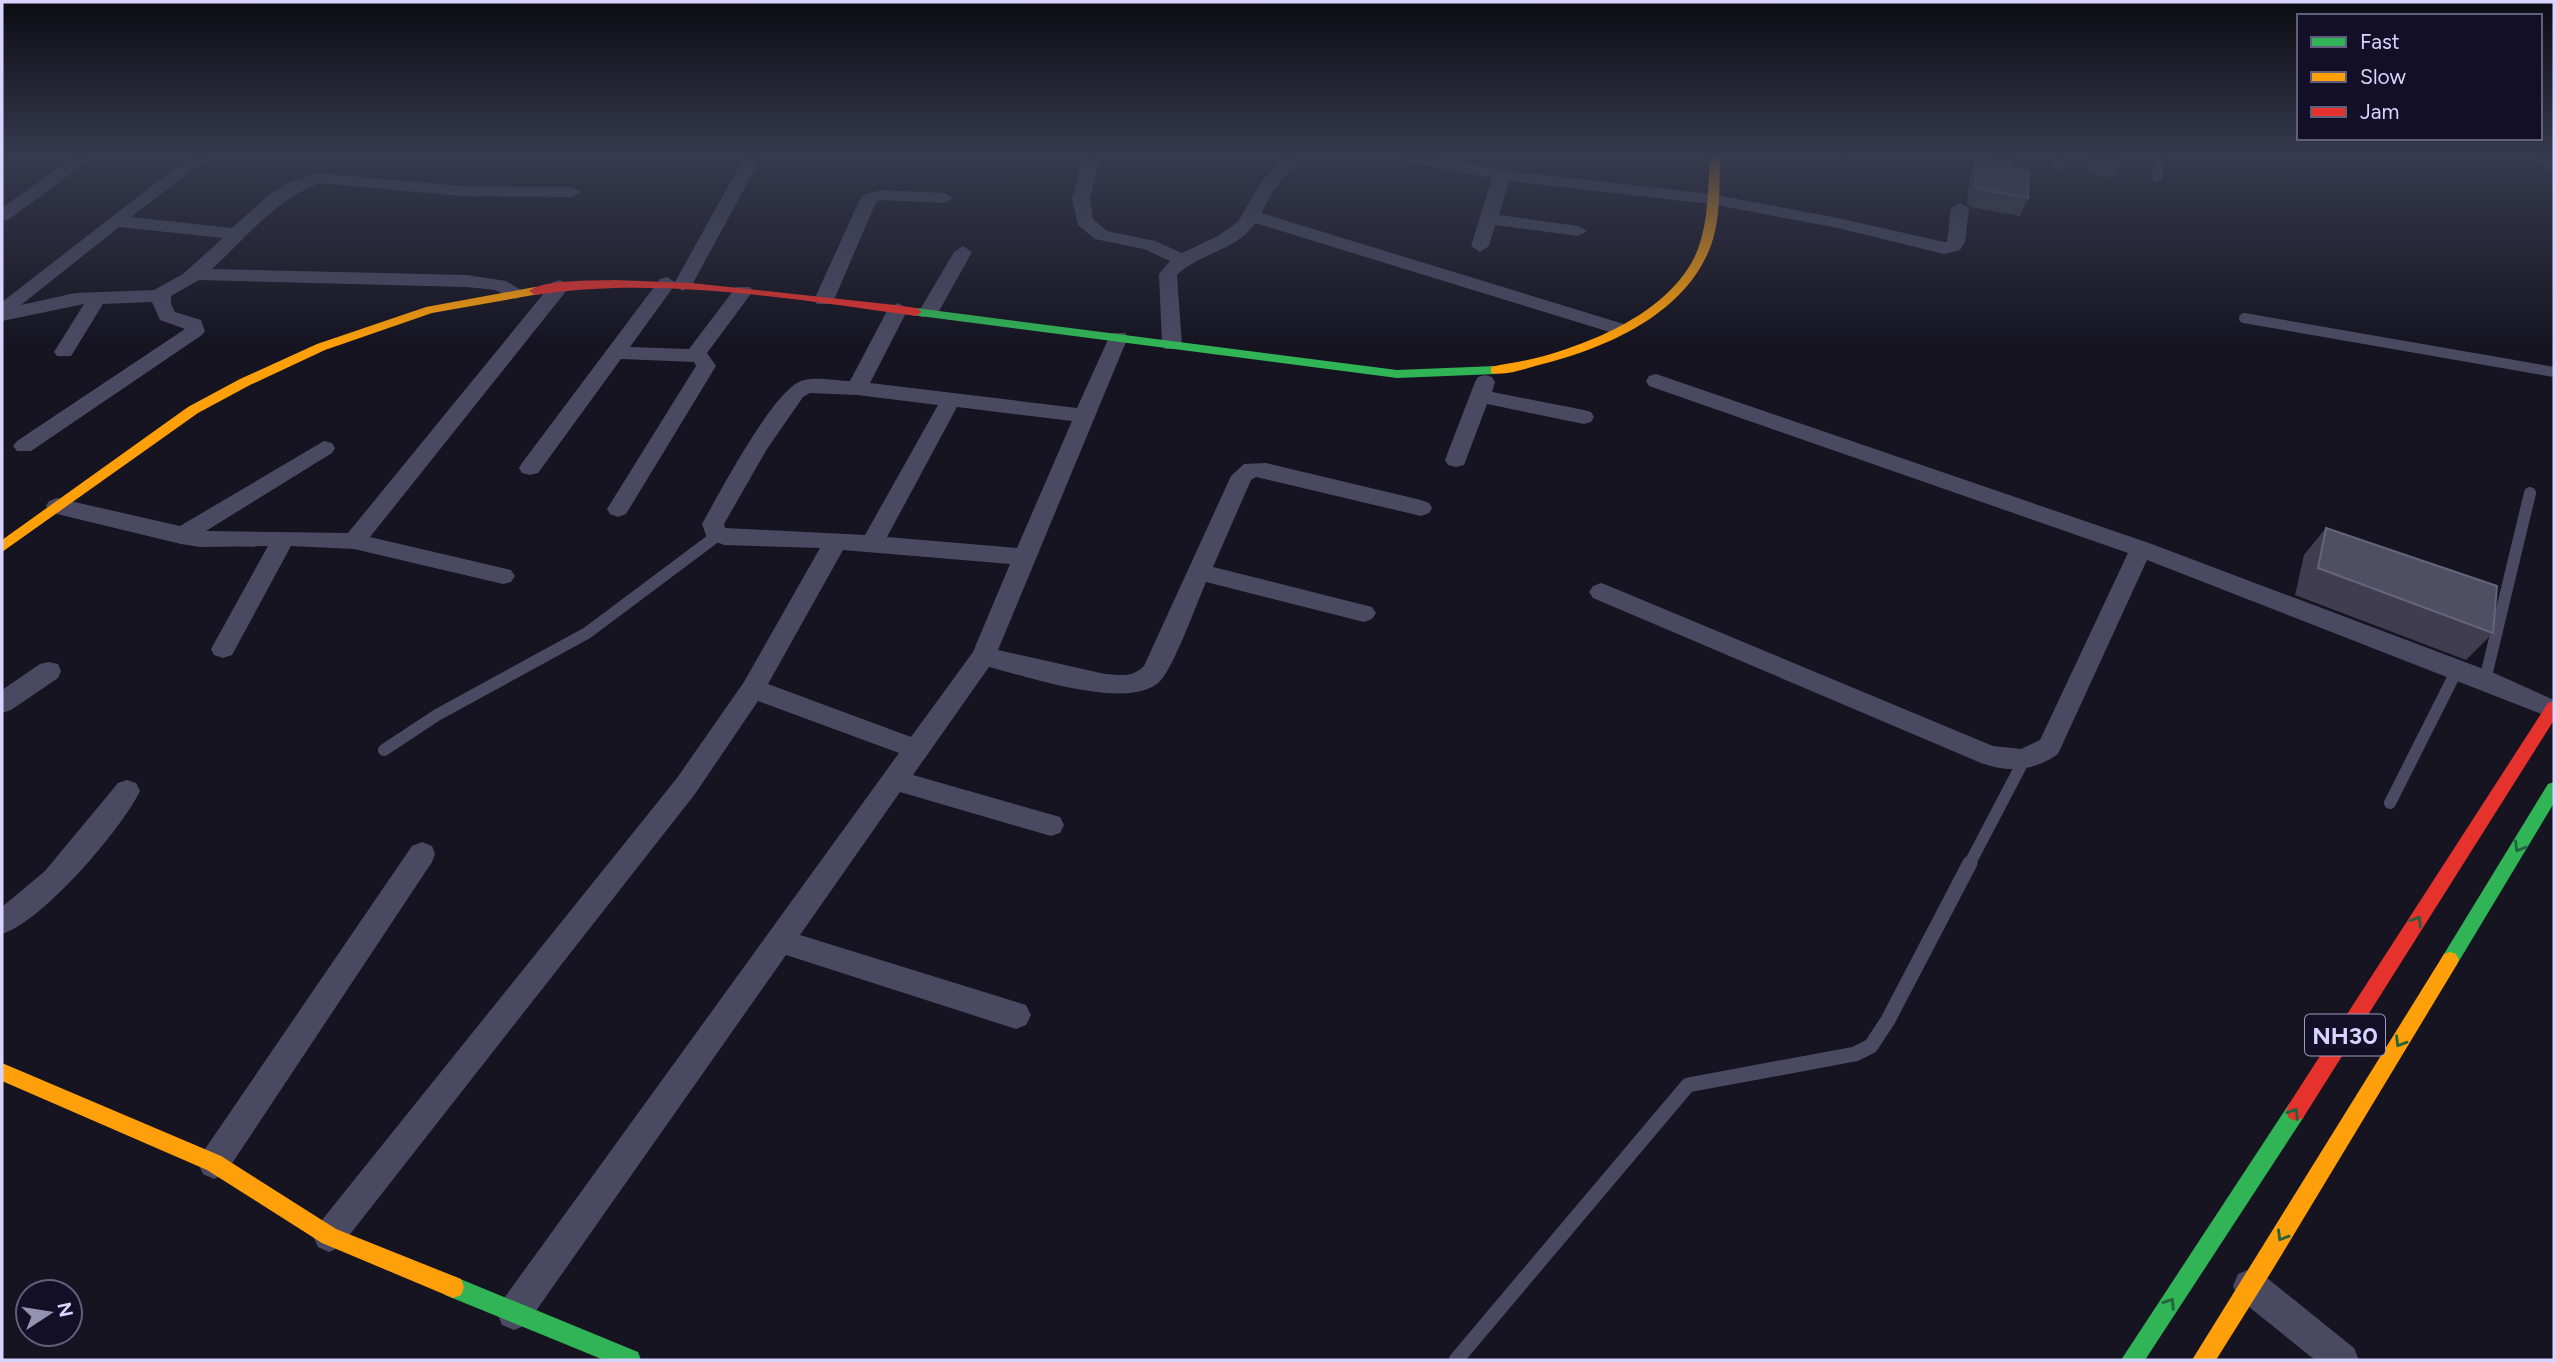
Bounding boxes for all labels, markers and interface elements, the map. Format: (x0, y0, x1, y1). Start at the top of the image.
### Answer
legend (2297, 14, 2542, 140)
text: Fast (2360, 29, 2400, 54)
text: Slow (2360, 64, 2406, 89)
text: Jam (2360, 99, 2399, 124)
one-way arrow (2514, 840, 2527, 853)
one-way arrow (2409, 916, 2422, 929)
road number: NH30 (2305, 1015, 2385, 1056)
one-way arrow (2396, 1034, 2409, 1047)
one-way arrow (2286, 1108, 2299, 1121)
one-way arrow (2278, 1229, 2291, 1242)
north arrow (14, 1278, 84, 1348)
one-way arrow (2162, 1298, 2174, 1311)
text: N (52, 1300, 78, 1319)

